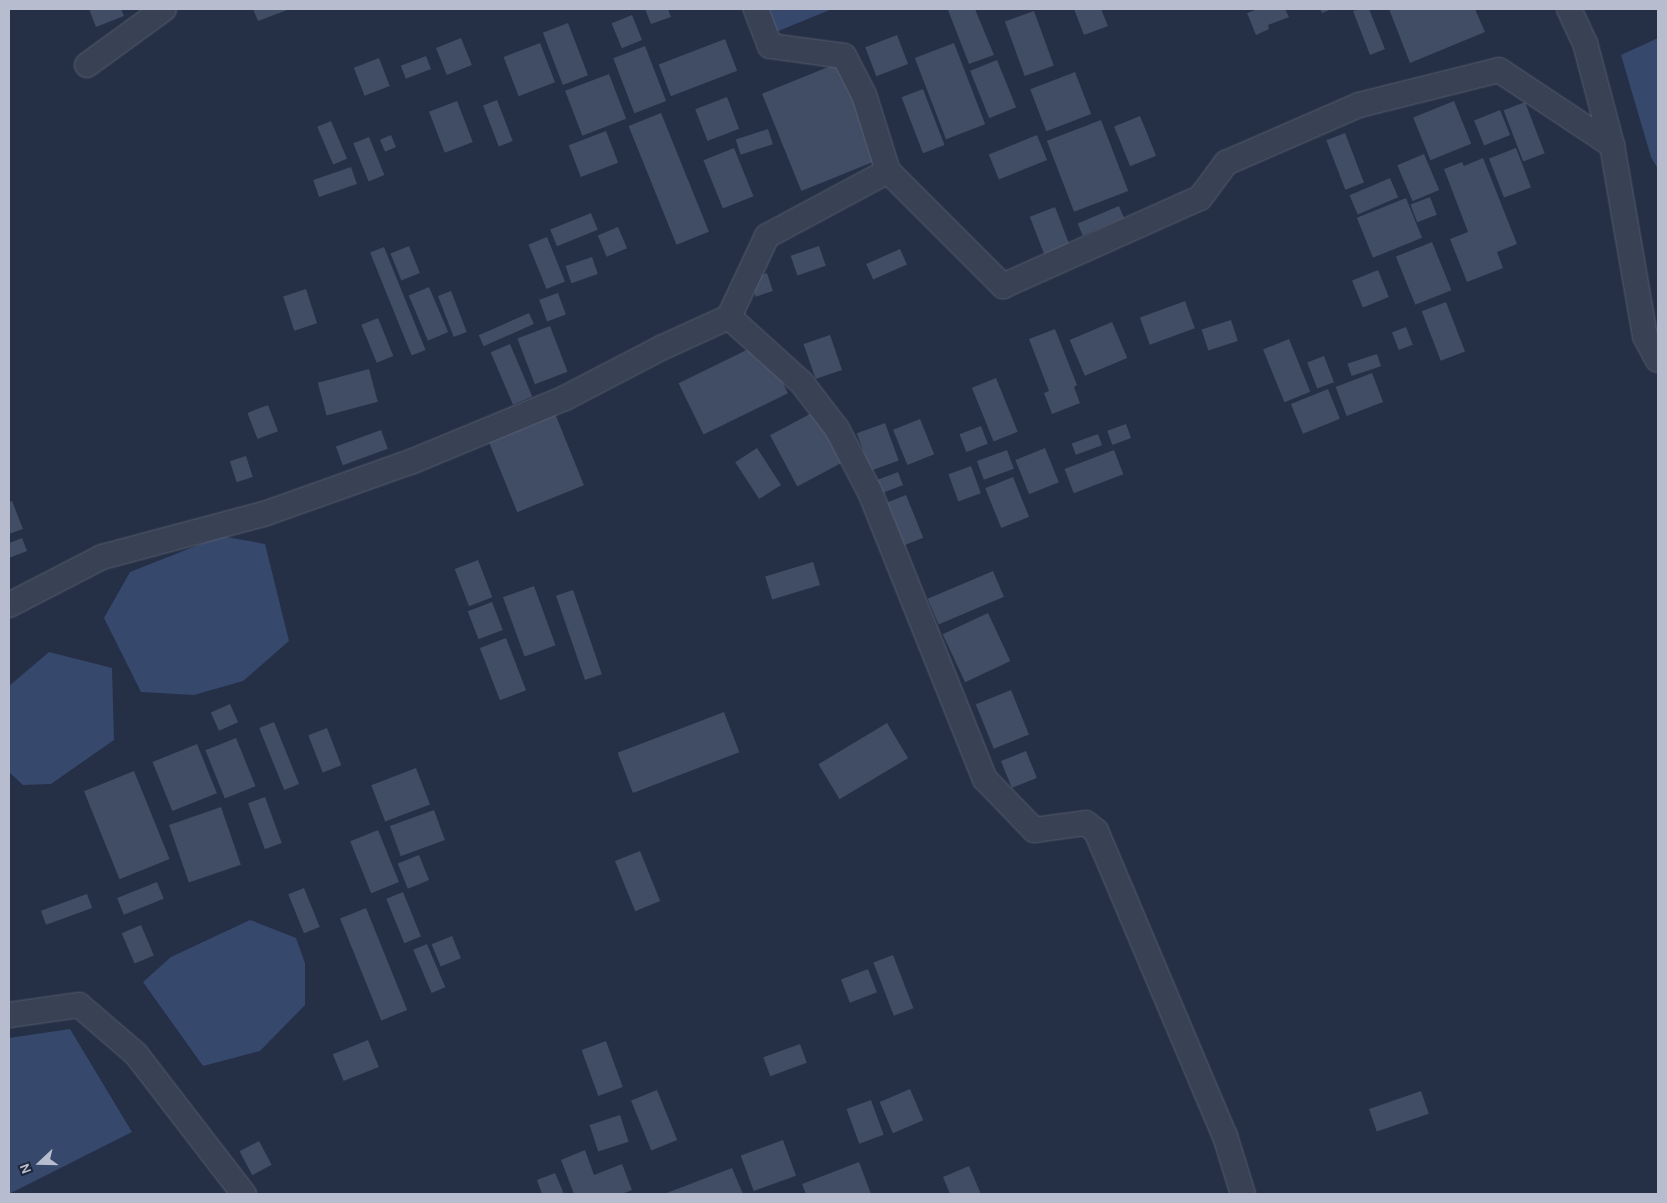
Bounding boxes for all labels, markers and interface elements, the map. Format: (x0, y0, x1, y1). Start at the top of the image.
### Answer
north arrow (15, 1138, 65, 1188)
text: N (16, 1161, 35, 1176)

